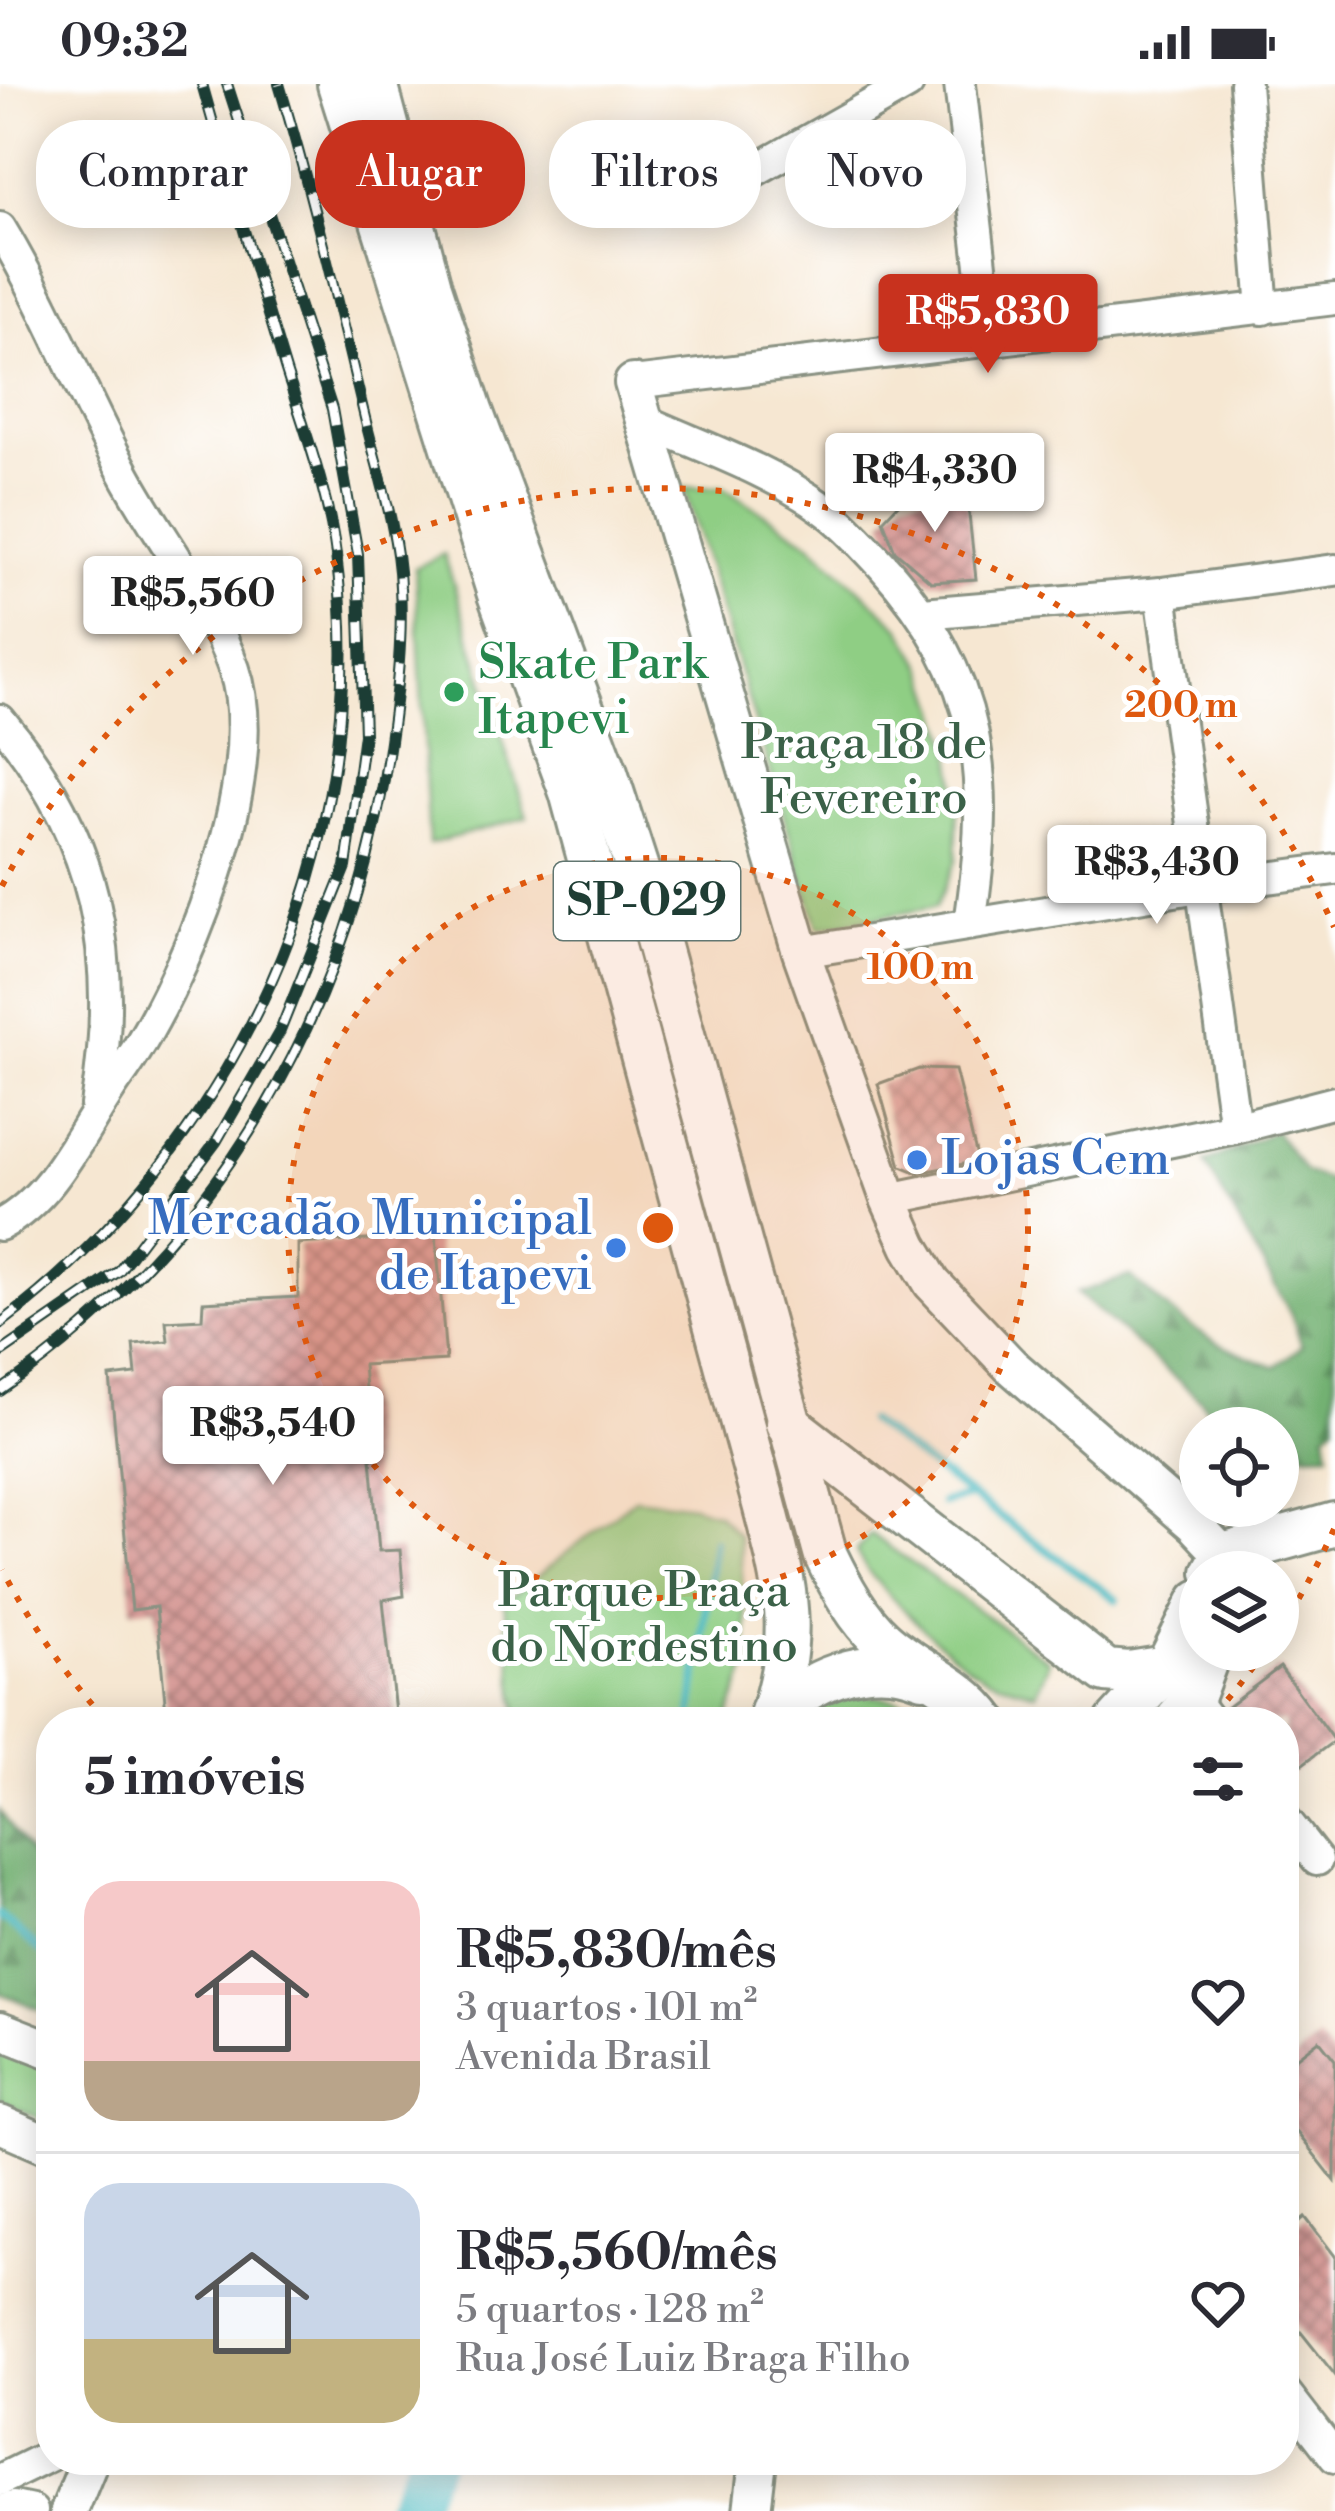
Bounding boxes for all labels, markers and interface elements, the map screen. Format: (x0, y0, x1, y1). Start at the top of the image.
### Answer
text: 09:32 (60, 14, 189, 71)
chip: Comprar (36, 120, 291, 228)
chip: Alugar (315, 120, 525, 228)
chip: Filtros (549, 120, 761, 228)
chip: Novo (785, 120, 966, 228)
pin: R$5,830 (877, 274, 1099, 376)
text: R$5,830 (906, 288, 1070, 337)
pin: R$4,330 (824, 433, 1046, 535)
text: R$4,330 (852, 447, 1018, 496)
pin: R$5,560 (82, 556, 304, 658)
text: R$5,560 (110, 570, 276, 619)
place label: Skate Park Itapevi (478, 634, 710, 749)
marker: Skate Park Itapevi (441, 679, 467, 705)
text: 200 m (1124, 684, 1238, 729)
park label: Praça 18 de Fevereiro (741, 714, 987, 829)
pin: R$3,430 (1046, 825, 1268, 927)
text: R$3,430 (1074, 839, 1240, 888)
road number: SP-029 (554, 862, 740, 940)
text: 100 m (867, 946, 974, 991)
place label: Lojas Cem (941, 1130, 1170, 1190)
marker: Lojas Cem (904, 1147, 930, 1173)
place label: Mercadão Municipal de Itapevi (148, 1190, 592, 1305)
centre of rings (637, 1207, 679, 1249)
marker: Mercadão Municipal de Itapevi (603, 1235, 629, 1261)
pin: R$3,540 (162, 1386, 384, 1488)
text: R$3,540 (190, 1400, 356, 1449)
map controls (1179, 1407, 1299, 1671)
button: locate (1179, 1407, 1299, 1527)
button: layers (1179, 1551, 1299, 1671)
park label: Parque Praça do Nordestino (490, 1562, 798, 1677)
icon: filters (1185, 1746, 1251, 1812)
text: 5 imóveis (84, 1747, 306, 1811)
text: R$5,830/mês (456, 1920, 777, 1984)
icon: home (180, 1929, 324, 2073)
icon: heart (1185, 1968, 1251, 2034)
text: 3 quartos · 101 m² (456, 1984, 757, 2033)
text: Avenida Brasil (456, 2033, 711, 2082)
text: R$5,560/mês (456, 2222, 778, 2286)
icon: home (180, 2231, 324, 2375)
icon: heart (1185, 2270, 1251, 2336)
text: 5 quartos · 128 m² (456, 2286, 764, 2335)
text: Rua José Luiz Braga Filho (456, 2335, 911, 2384)

